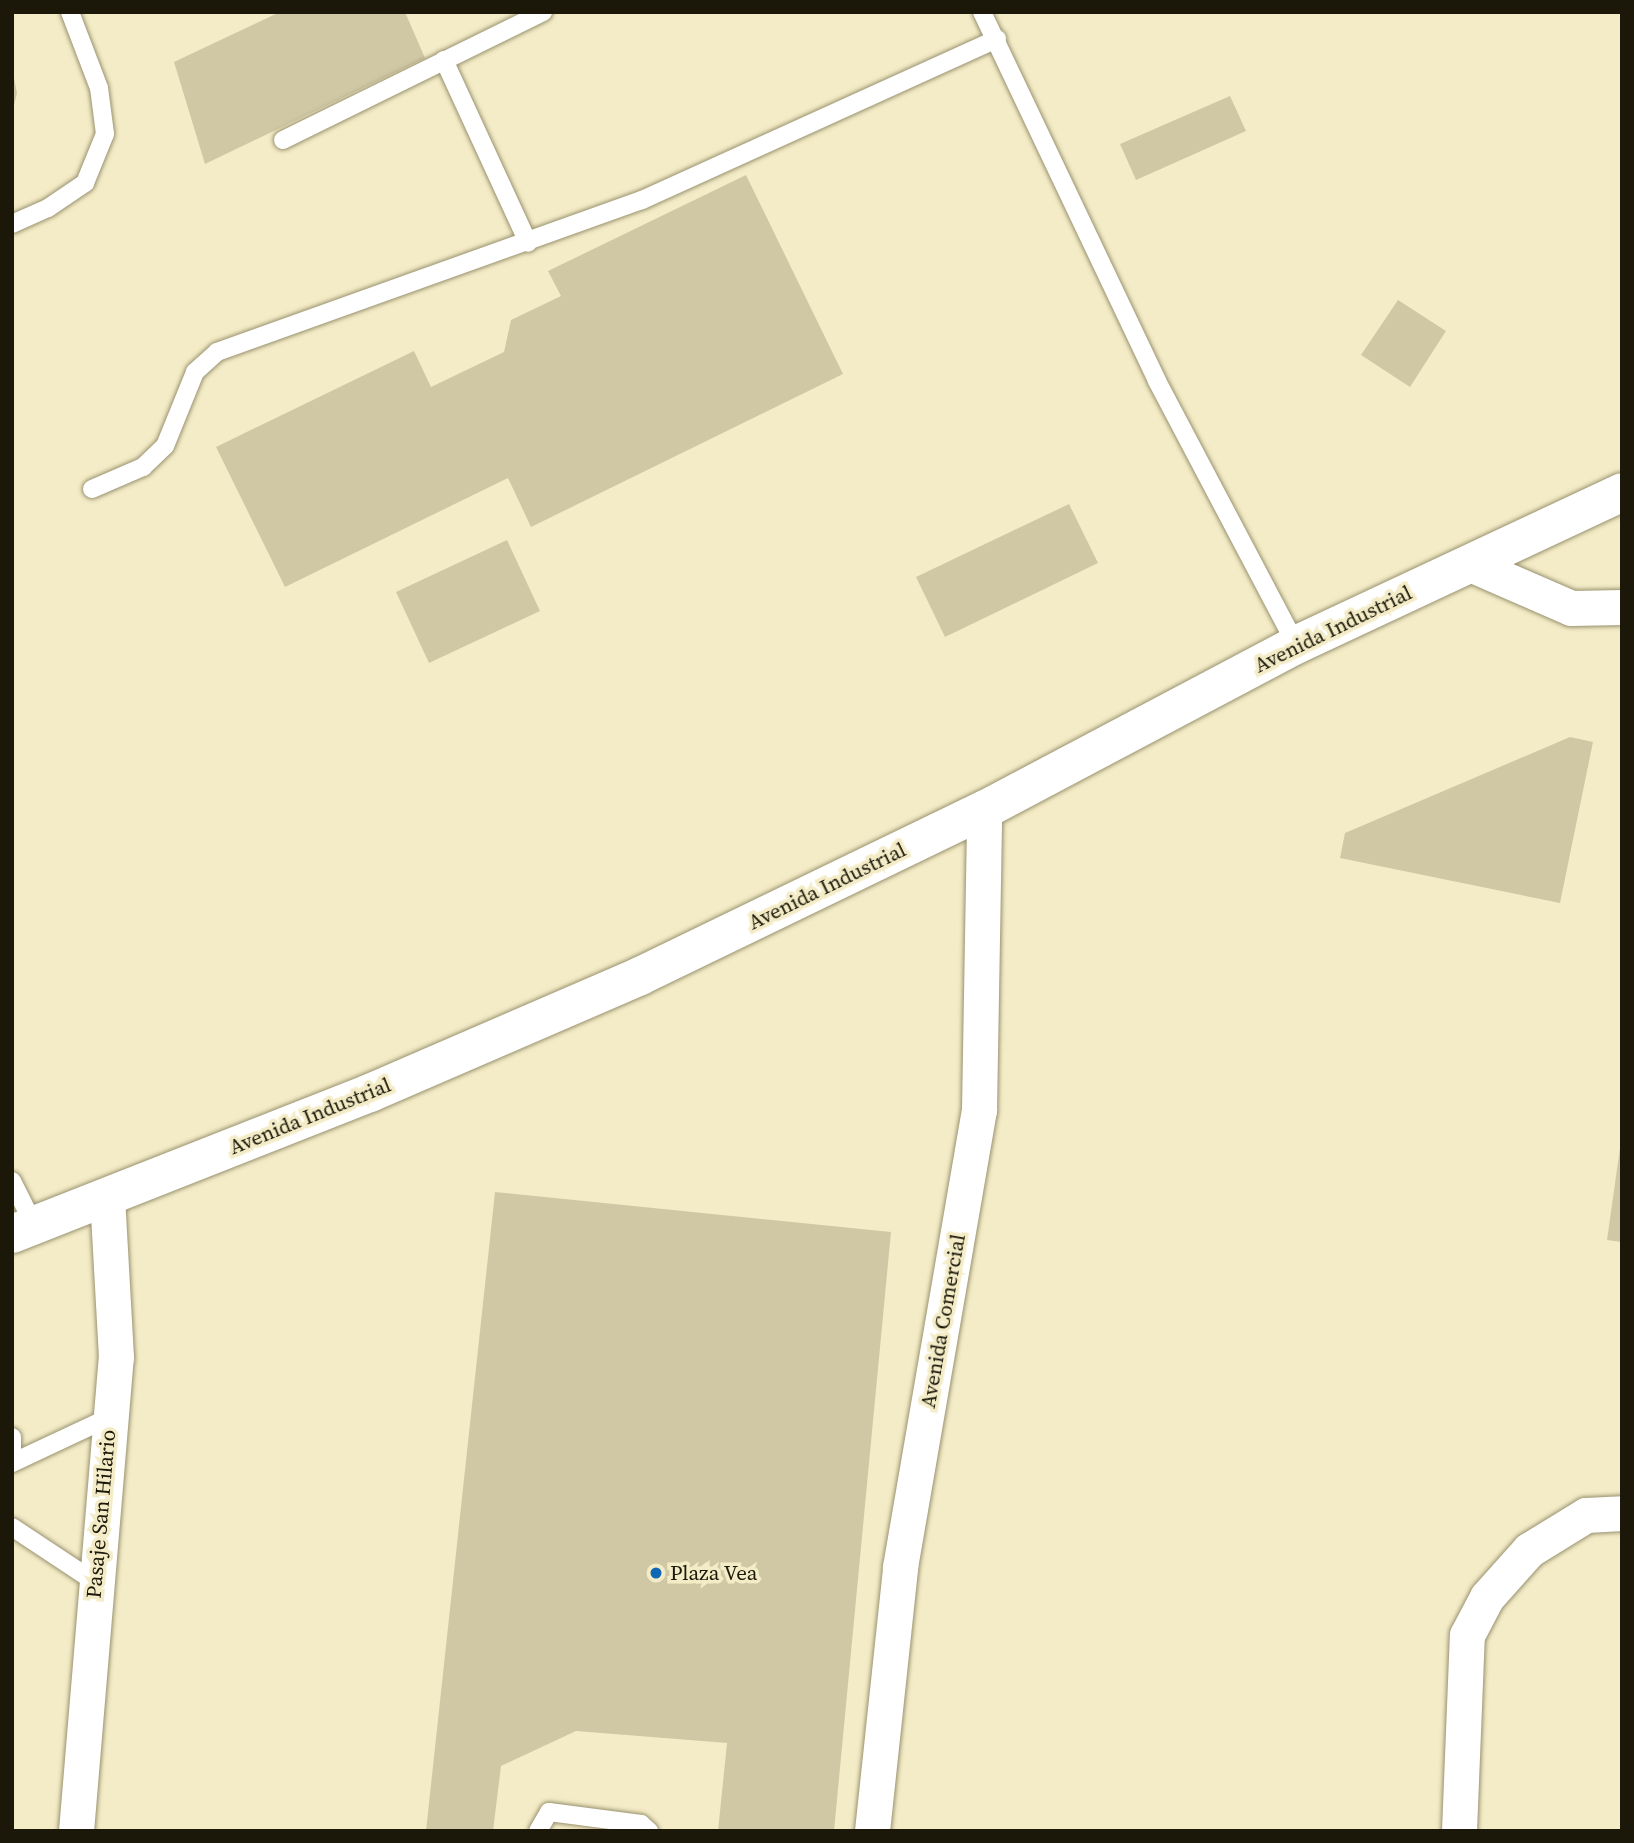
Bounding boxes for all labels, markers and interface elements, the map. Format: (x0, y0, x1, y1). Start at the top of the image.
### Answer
street label: Avenida Industrial (1250, 580, 1416, 678)
street label: Avenida Industrial (744, 837, 910, 935)
street label: Avenida Industrial (225, 1072, 395, 1160)
street label: Avenida Comercial (915, 1232, 971, 1410)
street label: Pasaje San Hilario (81, 1429, 121, 1599)
place label: Plaza Vea (670, 1560, 758, 1586)
marker: Plaza Vea (648, 1565, 664, 1581)

